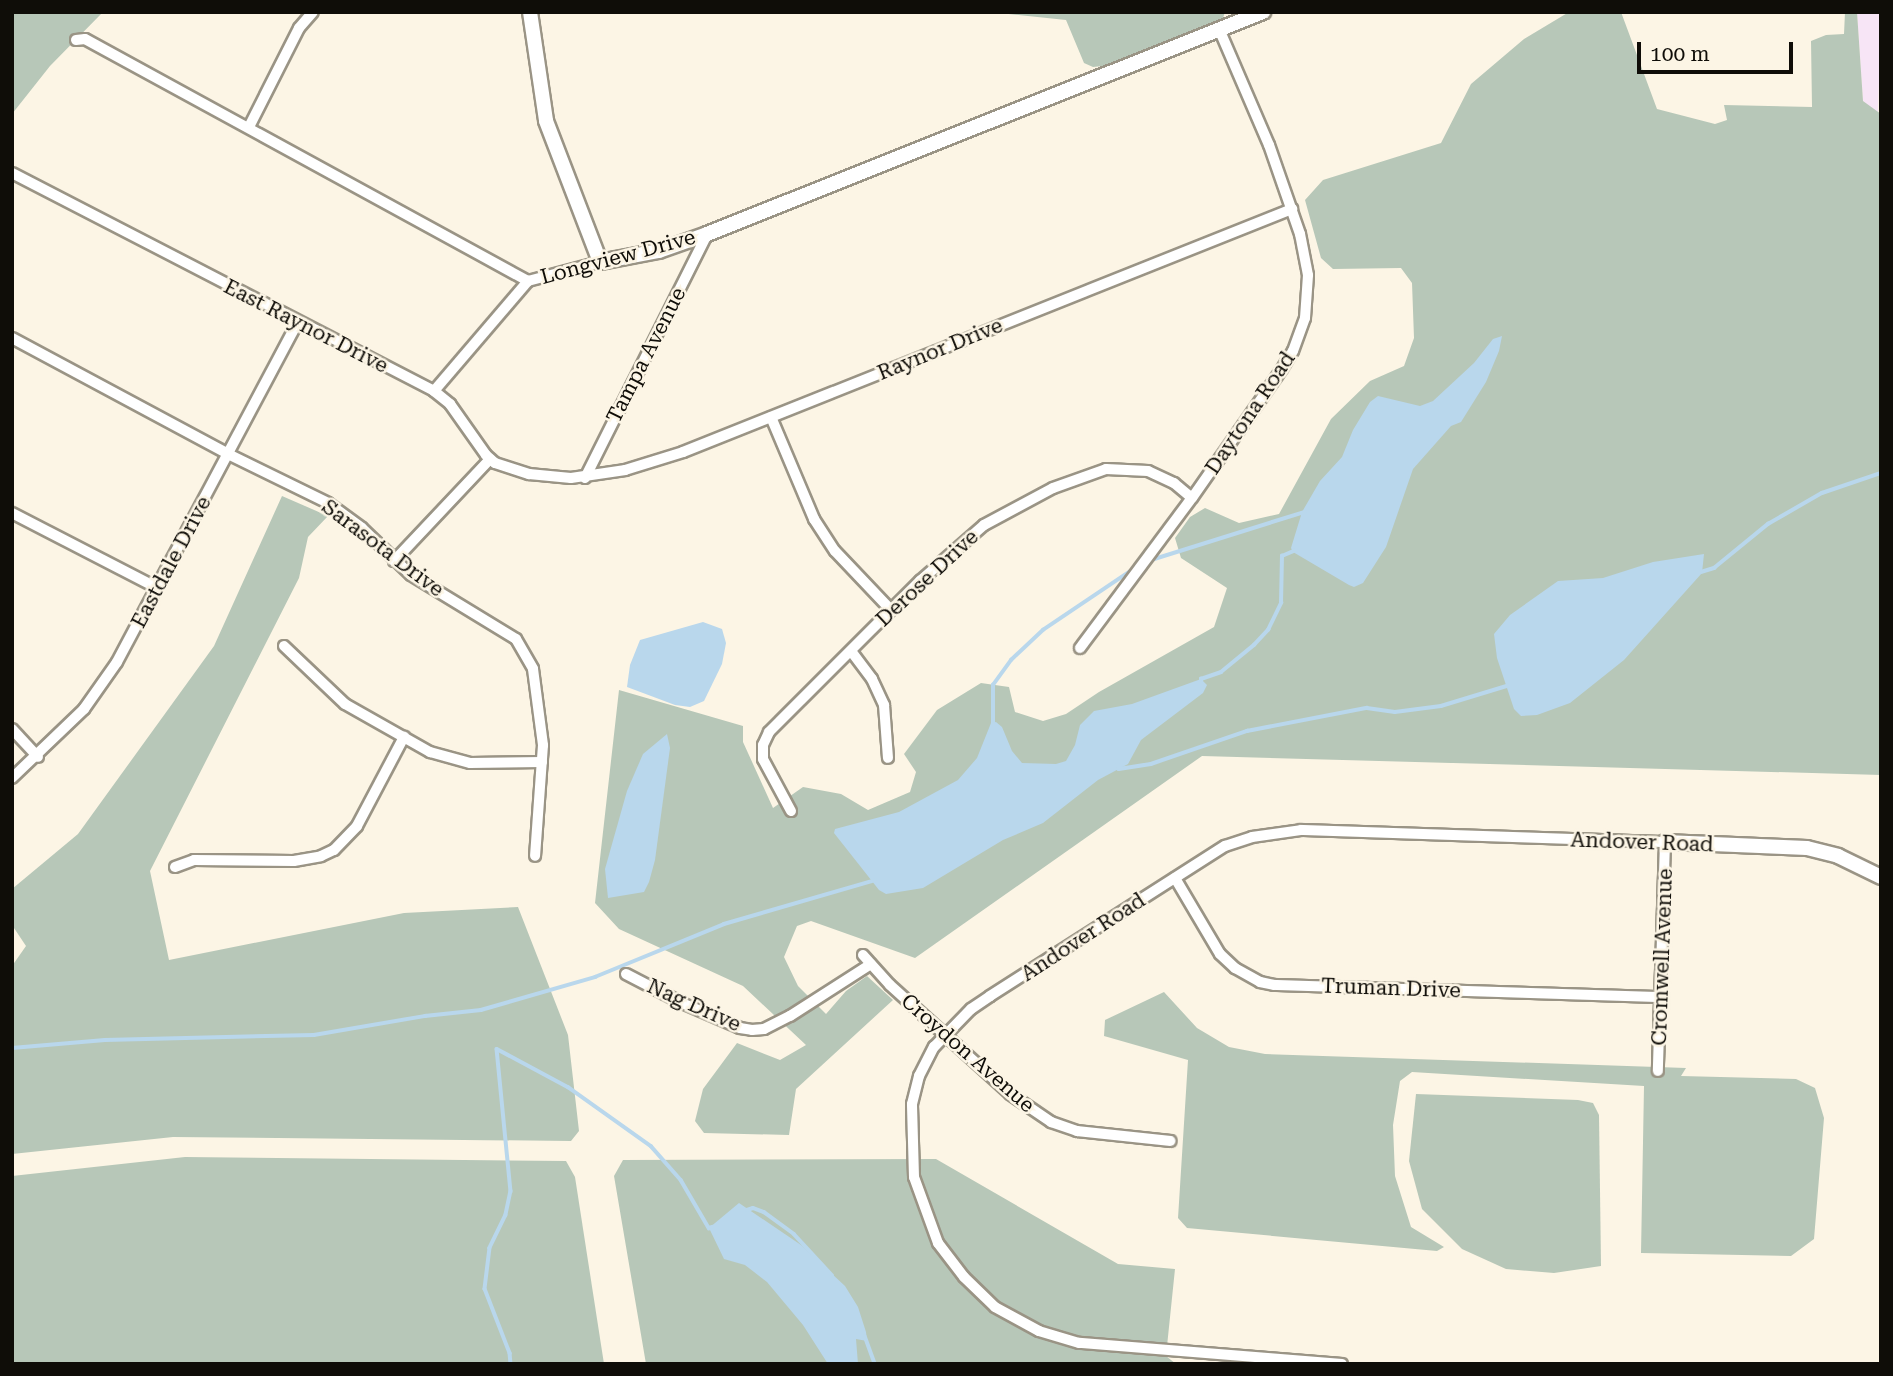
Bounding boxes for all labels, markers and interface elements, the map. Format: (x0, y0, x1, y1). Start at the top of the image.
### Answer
scale bar (1641, 28, 1797, 72)
text: 100 m (1650, 42, 1710, 66)
street label: Longview Drive (538, 224, 698, 290)
street label: East Raynor Drive (220, 274, 392, 378)
street label: Tampa Avenue (601, 283, 691, 427)
street label: Raynor Drive (874, 312, 1006, 386)
street label: Daytona Road (1200, 347, 1300, 479)
street label: Eastdale Drive (126, 492, 216, 632)
street label: Sarasota Drive (317, 494, 449, 602)
street label: Derose Drive (871, 524, 983, 632)
street label: Andover Road (1570, 827, 1714, 857)
street label: Cromwell Avenue (1646, 868, 1678, 1046)
street label: Andover Road (1016, 887, 1150, 987)
street label: Nag Drive (643, 973, 745, 1037)
street label: Truman Drive (1321, 973, 1461, 1003)
street label: Croydon Avenue (896, 988, 1040, 1118)

